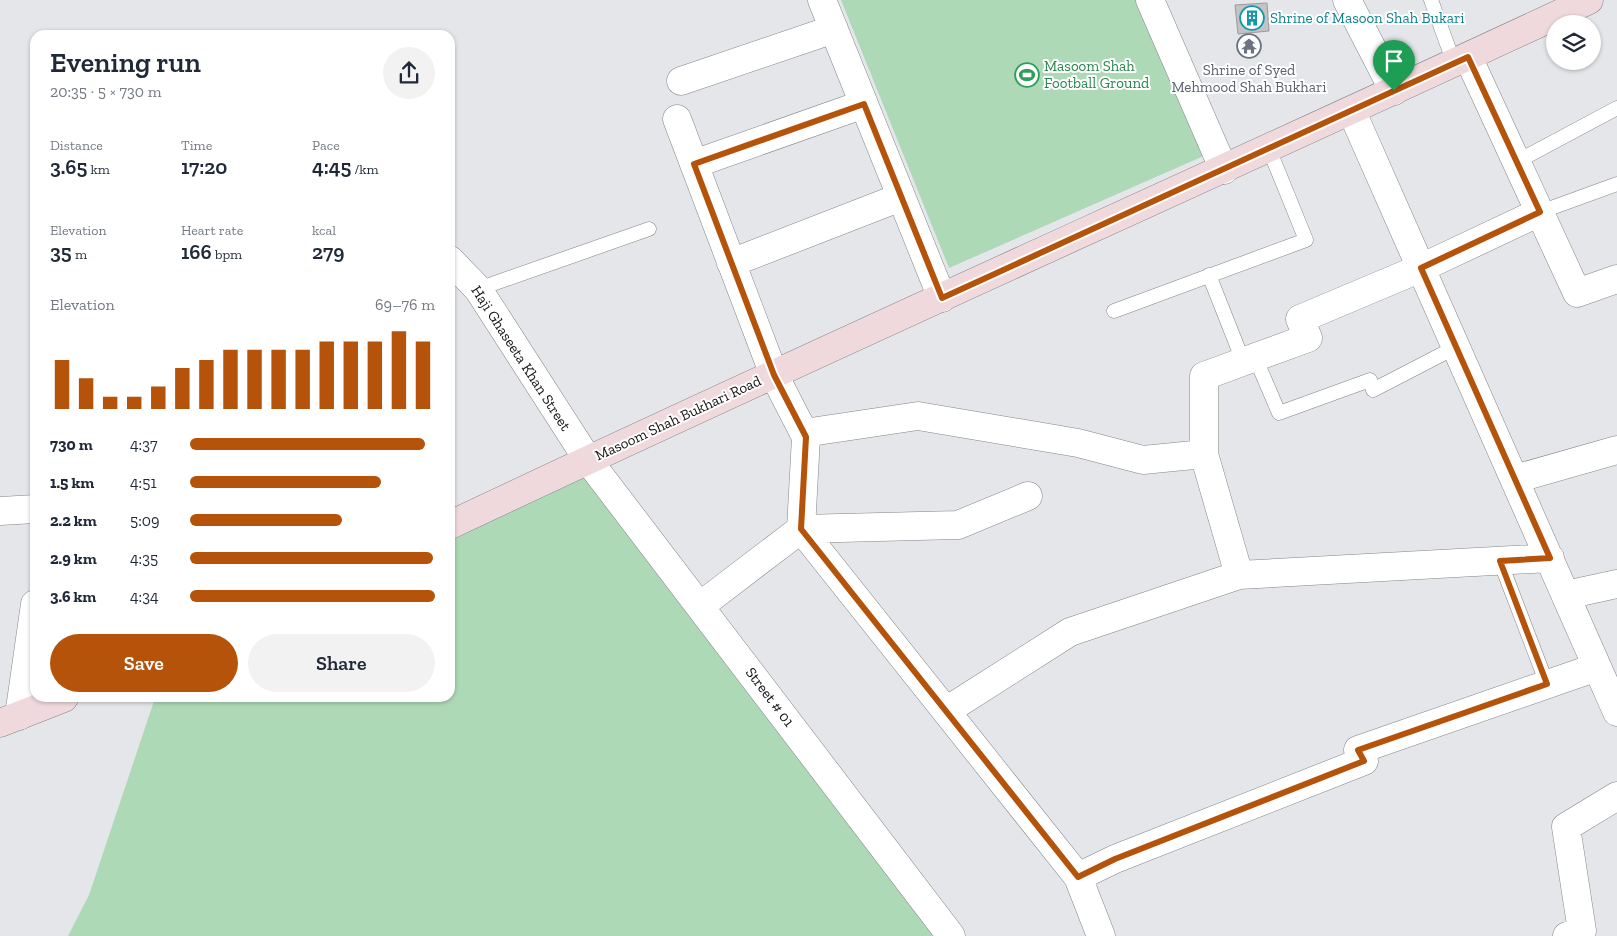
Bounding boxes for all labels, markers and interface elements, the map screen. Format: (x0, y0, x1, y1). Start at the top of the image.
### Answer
building icon: Shrine of Masoon Shah Bukari (1239, 5, 1265, 31)
place label: Shrine of Masoon Shah Bukari (1270, 9, 1464, 27)
map controls (1546, 15, 1601, 70)
button: layers (1546, 15, 1601, 70)
temple icon: Shrine of Syed Mehmood Shah Bukhari (1236, 33, 1262, 59)
pin (1373, 40, 1415, 91)
text: Evening run (50, 46, 201, 79)
button: share (383, 47, 435, 99)
icon: arrive (1380, 47, 1408, 75)
place label: Masoom Shah Football Ground (1044, 57, 1150, 92)
place label: Shrine of Syed Mehmood Shah Bukhari (1171, 61, 1327, 96)
sports icon: Masoom Shah Football Ground (1014, 62, 1040, 88)
text: 20:35 · 5 × 730 m (50, 82, 162, 101)
text: Distance (50, 137, 103, 154)
text: Time (181, 137, 212, 154)
text: Pace (312, 137, 340, 154)
text: 3.65 (50, 154, 87, 179)
text: 17:20 (181, 154, 227, 179)
text: 4:45 (312, 154, 351, 179)
text: km (87, 161, 110, 178)
text: /km (351, 161, 379, 178)
text: Elevation (50, 222, 107, 239)
text: Heart rate (181, 222, 243, 239)
text: kcal (312, 222, 336, 239)
text: 35 (50, 239, 72, 264)
text: 166 (181, 239, 212, 264)
text: 279 (312, 239, 345, 264)
text: m (72, 246, 87, 263)
text: bpm (212, 246, 242, 263)
street label: Haji Ghaseeta Khan Street (467, 282, 575, 434)
text: Elevation (50, 295, 115, 314)
text: 69–76 m (375, 295, 435, 314)
street label: Masoom Shah Bukhari Road (592, 371, 765, 464)
text: 730 m (50, 435, 93, 454)
text: 4:37 (130, 435, 158, 454)
text: 1.5 km (50, 473, 94, 492)
text: 4:51 (130, 473, 157, 492)
text: 2.2 km (50, 511, 97, 530)
text: 5:09 (130, 511, 160, 530)
text: 2.9 km (50, 549, 97, 568)
text: 4:35 (130, 549, 158, 568)
text: 3.6 km (50, 587, 96, 606)
text: 4:34 (130, 587, 159, 606)
button: Save (50, 634, 238, 692)
button: Share (248, 634, 435, 692)
street label: Street # 01 (742, 664, 798, 730)

